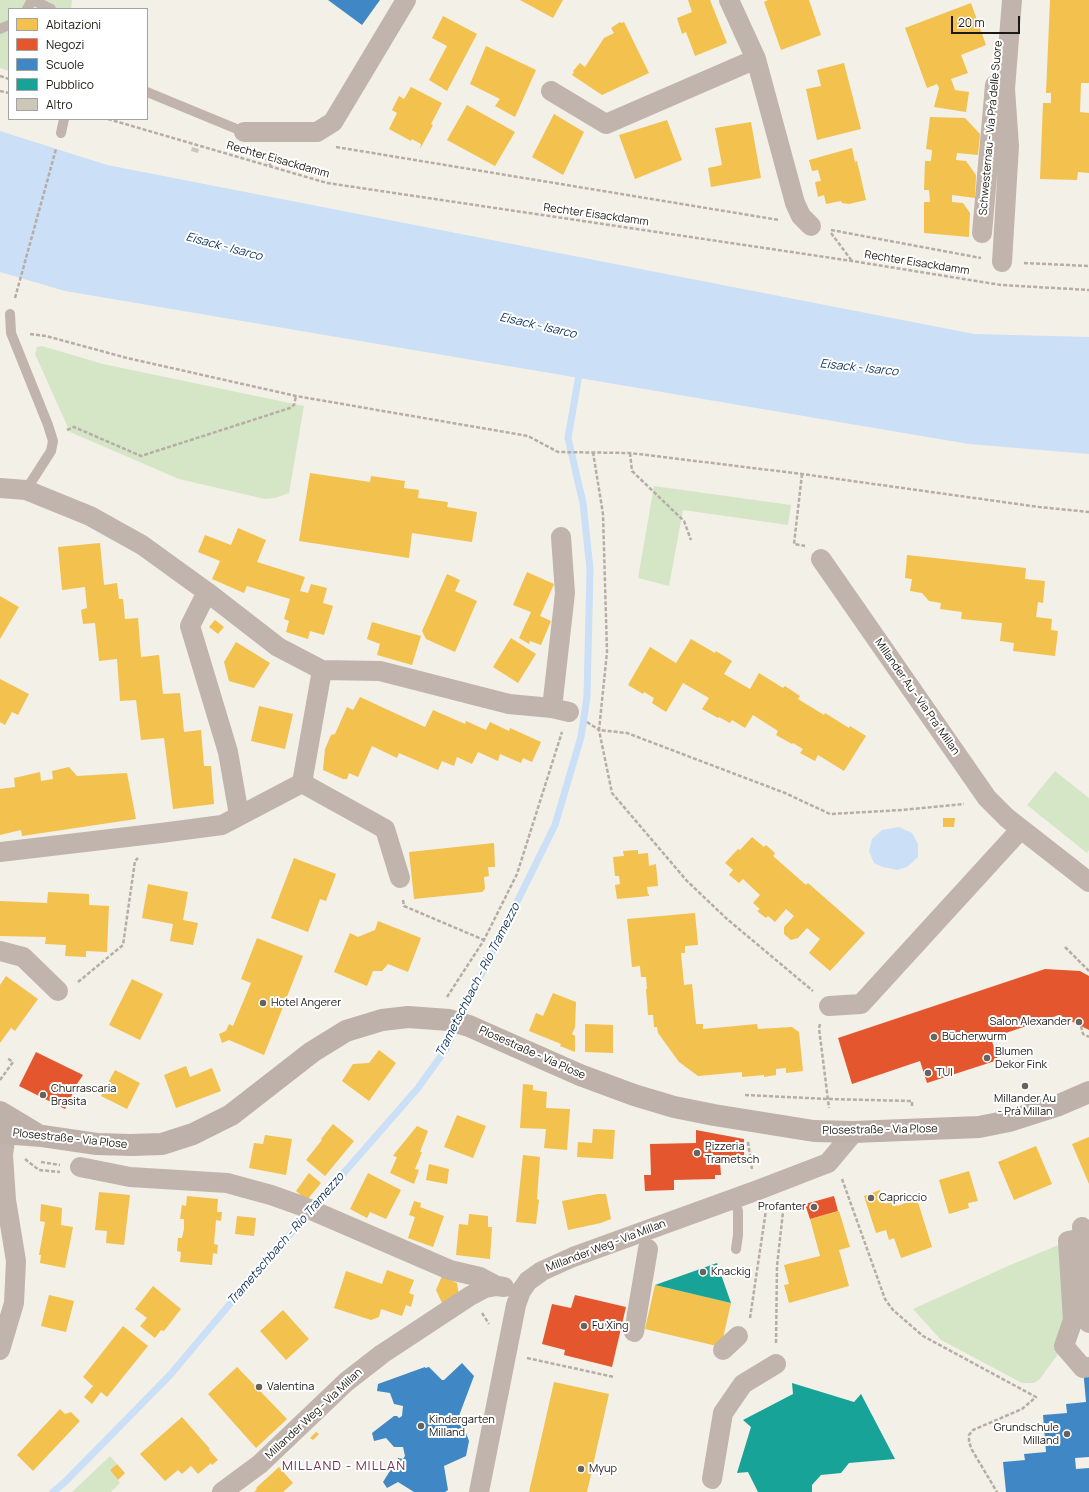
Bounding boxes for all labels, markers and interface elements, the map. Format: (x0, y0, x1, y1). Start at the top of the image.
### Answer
legend (8, 8, 148, 120)
scale bar (953, 8, 1022, 34)
text: 20 m (958, 14, 985, 31)
text: Abitazioni (46, 16, 101, 33)
text: Negozi (46, 36, 84, 53)
street label: Schwesternau - Via Prà delle Suore (977, 40, 1005, 216)
text: Scuole (46, 56, 84, 73)
text: Pubblico (46, 76, 94, 93)
text: Altro (46, 96, 73, 113)
street label: Rechter Eisackdamm (225, 139, 331, 181)
street label: Rechter Eisackdamm (542, 201, 650, 229)
water label: Eisack - Isarco (184, 230, 264, 264)
street label: Rechter Eisackdamm (864, 248, 970, 278)
water label: Eisack - Isarco (498, 310, 578, 342)
water label: Eisack - Isarco (819, 357, 899, 379)
street label: Millander Au - Via Pra' Millan (872, 636, 962, 758)
water label: Trametschbach - Rio Tramezzo (433, 901, 523, 1059)
place label: Hotel Angerer (271, 996, 341, 1010)
marker: Hotel Angerer (258, 998, 268, 1008)
place label: Salon Alexander (989, 1015, 1071, 1029)
marker: Salon Alexander (1074, 1017, 1084, 1027)
street label: Plosestraße - Via Plose (477, 1024, 587, 1082)
place label: Bücherwurm (942, 1030, 1007, 1044)
marker: Bücherwurm (929, 1032, 939, 1042)
place label: Blumen Dekor Fink (995, 1045, 1047, 1071)
marker: Blumen Dekor Fink (982, 1053, 992, 1063)
place label: TUI (936, 1066, 953, 1080)
marker: TUI (923, 1068, 933, 1078)
marker: Millander Au - Prà Millan (1020, 1081, 1030, 1091)
place label: Churrascaria Brasita (51, 1082, 116, 1108)
marker: Churrascaria Brasita (38, 1090, 48, 1100)
place label: Millander Au - Prà Millan (994, 1092, 1056, 1118)
street label: Plosestraße - Via Plose (822, 1122, 938, 1138)
street label: Plosestraße - Via Plose (12, 1126, 128, 1152)
place label: Pizzeria Trametsch (705, 1140, 759, 1166)
marker: Pizzeria Trametsch (692, 1148, 702, 1158)
water label: Trametschbach - Rio Tramezzo (225, 1170, 347, 1308)
place label: Capriccio (879, 1191, 927, 1205)
marker: Capriccio (866, 1193, 876, 1203)
place label: Profanter (758, 1200, 806, 1214)
marker: Profanter (809, 1202, 819, 1212)
street label: Millander Weg - Via Millan (544, 1217, 668, 1275)
place label: Knackig (711, 1265, 751, 1279)
marker: Knackig (698, 1267, 708, 1277)
place label: Fu Xing (592, 1319, 629, 1333)
marker: Fu Xing (579, 1321, 589, 1331)
street label: Millander Weg - Via Millan (263, 1366, 365, 1462)
place label: Valentina (267, 1380, 314, 1394)
marker: Valentina (254, 1382, 264, 1392)
place label: Kindergarten Milland (429, 1413, 495, 1439)
marker: Kindergarten Milland (416, 1421, 426, 1431)
place label: Grundschule Milland (994, 1421, 1059, 1447)
marker: Grundschule Milland (1062, 1429, 1072, 1439)
district label: MILLAND - MILLAN (282, 1458, 406, 1474)
place label: Myup (589, 1462, 617, 1476)
marker: Myup (576, 1464, 586, 1474)

